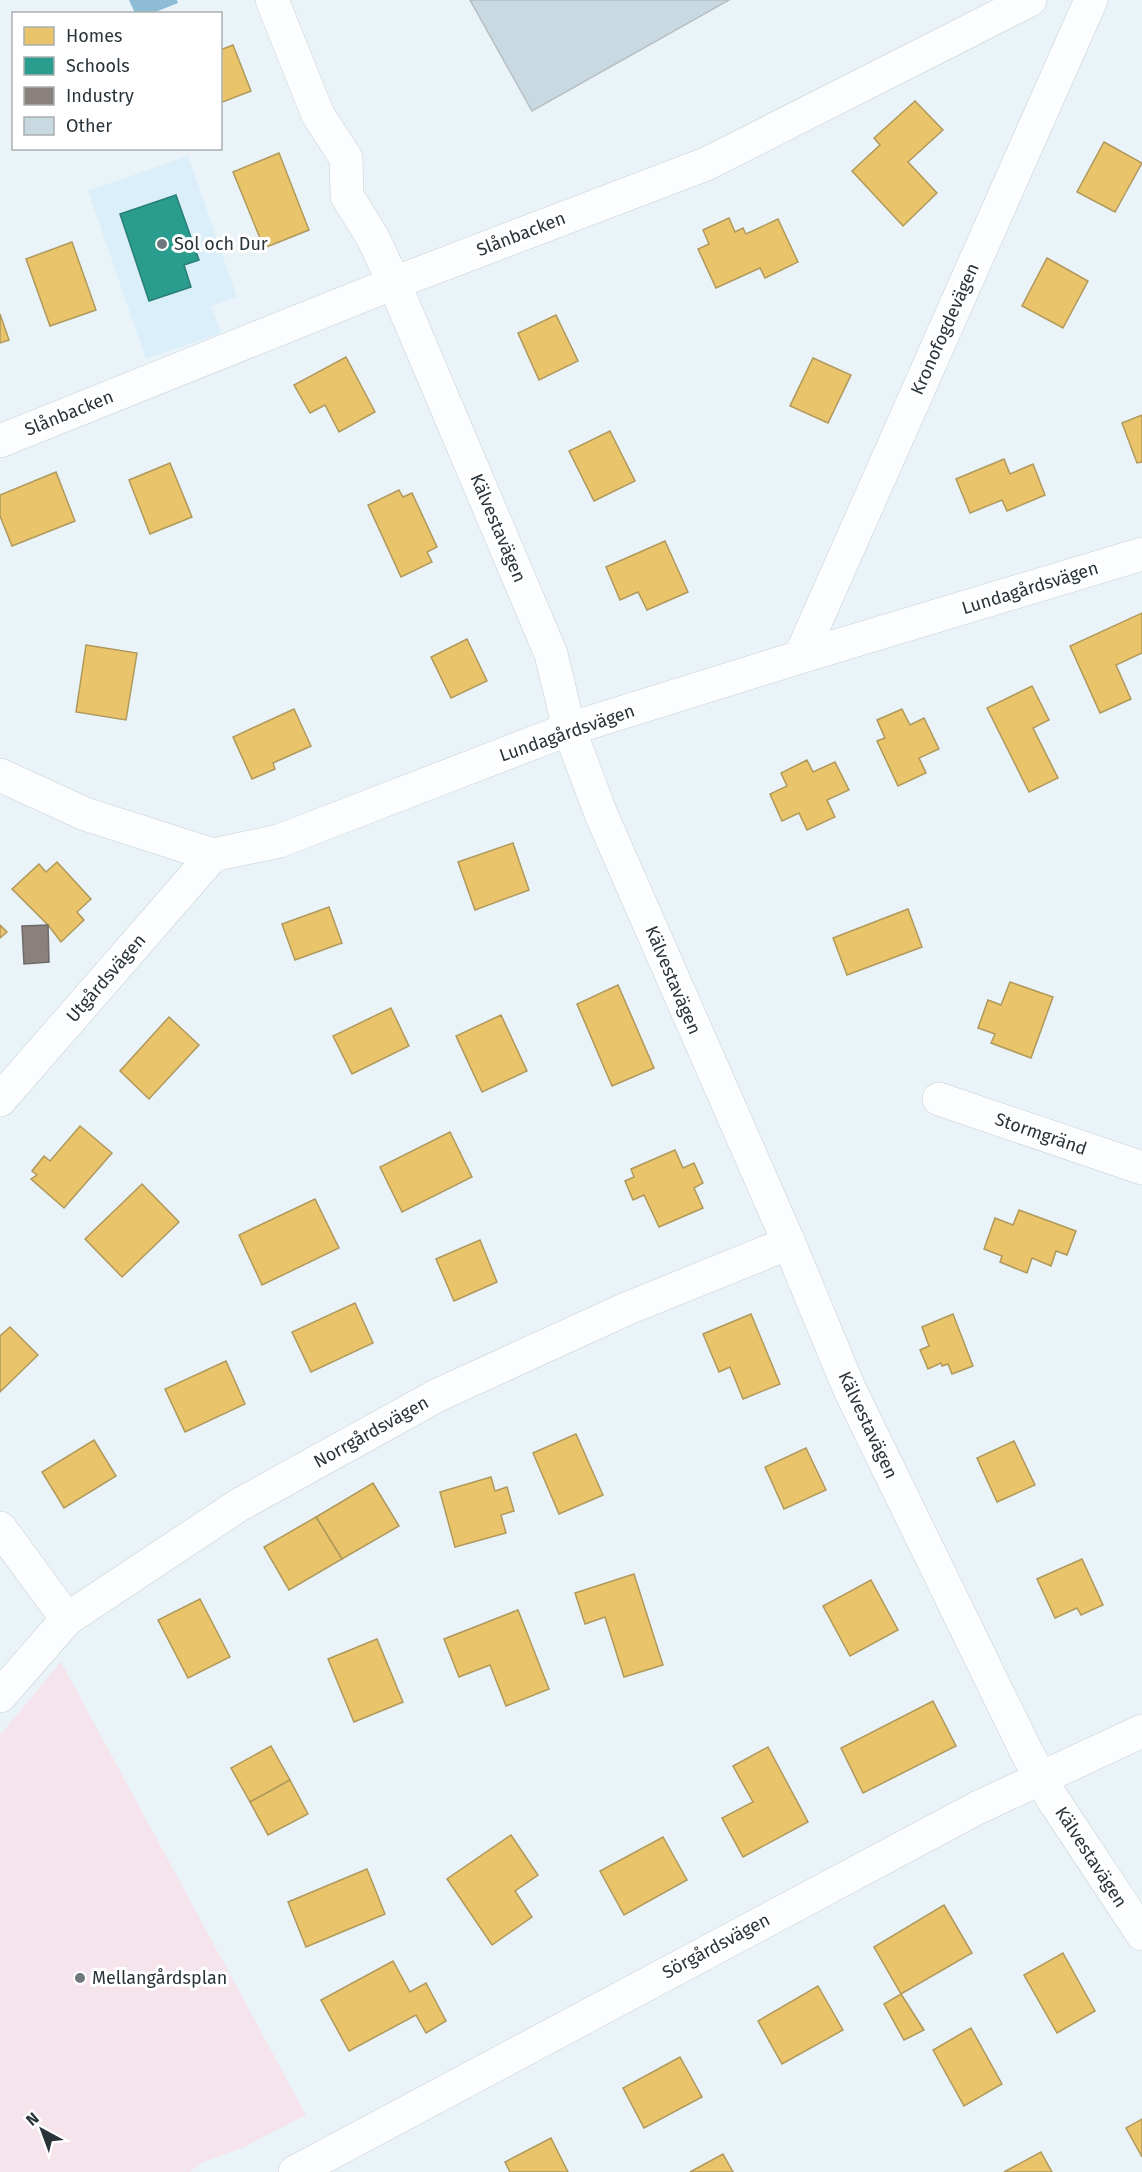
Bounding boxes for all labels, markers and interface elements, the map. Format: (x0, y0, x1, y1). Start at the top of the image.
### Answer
legend (12, 12, 222, 150)
text: Homes (66, 25, 122, 47)
text: Schools (66, 55, 130, 77)
text: Industry (66, 85, 134, 107)
text: Other (66, 115, 112, 137)
street label: Slånbacken (473, 207, 569, 261)
place label: Sol och Dur (174, 233, 268, 255)
marker: Sol och Dur (155, 237, 169, 251)
street label: Kronofogdevägen (906, 260, 984, 398)
street label: Slånbacken (21, 385, 117, 441)
street label: Kälvestavägen (465, 470, 531, 586)
street label: Lundagårdsvägen (959, 557, 1101, 619)
street label: Lundagårdsvägen (496, 700, 638, 766)
street label: Kälvestavägen (640, 922, 706, 1038)
street label: Utgårdsvägen (62, 929, 150, 1027)
street label: Stormgränd (992, 1108, 1090, 1160)
street label: Kälvestavägen (834, 1368, 902, 1482)
street label: Norrgårdsvägen (310, 1391, 432, 1473)
street label: Kälvestavägen (1050, 1802, 1132, 1912)
street label: Sörgårdsvägen (658, 1908, 774, 1984)
place label: Mellangårdsplan (92, 1967, 227, 1989)
marker: Mellangårdsplan (73, 1971, 87, 1985)
north arrow (12, 2100, 72, 2160)
text: N (22, 2108, 43, 2130)

